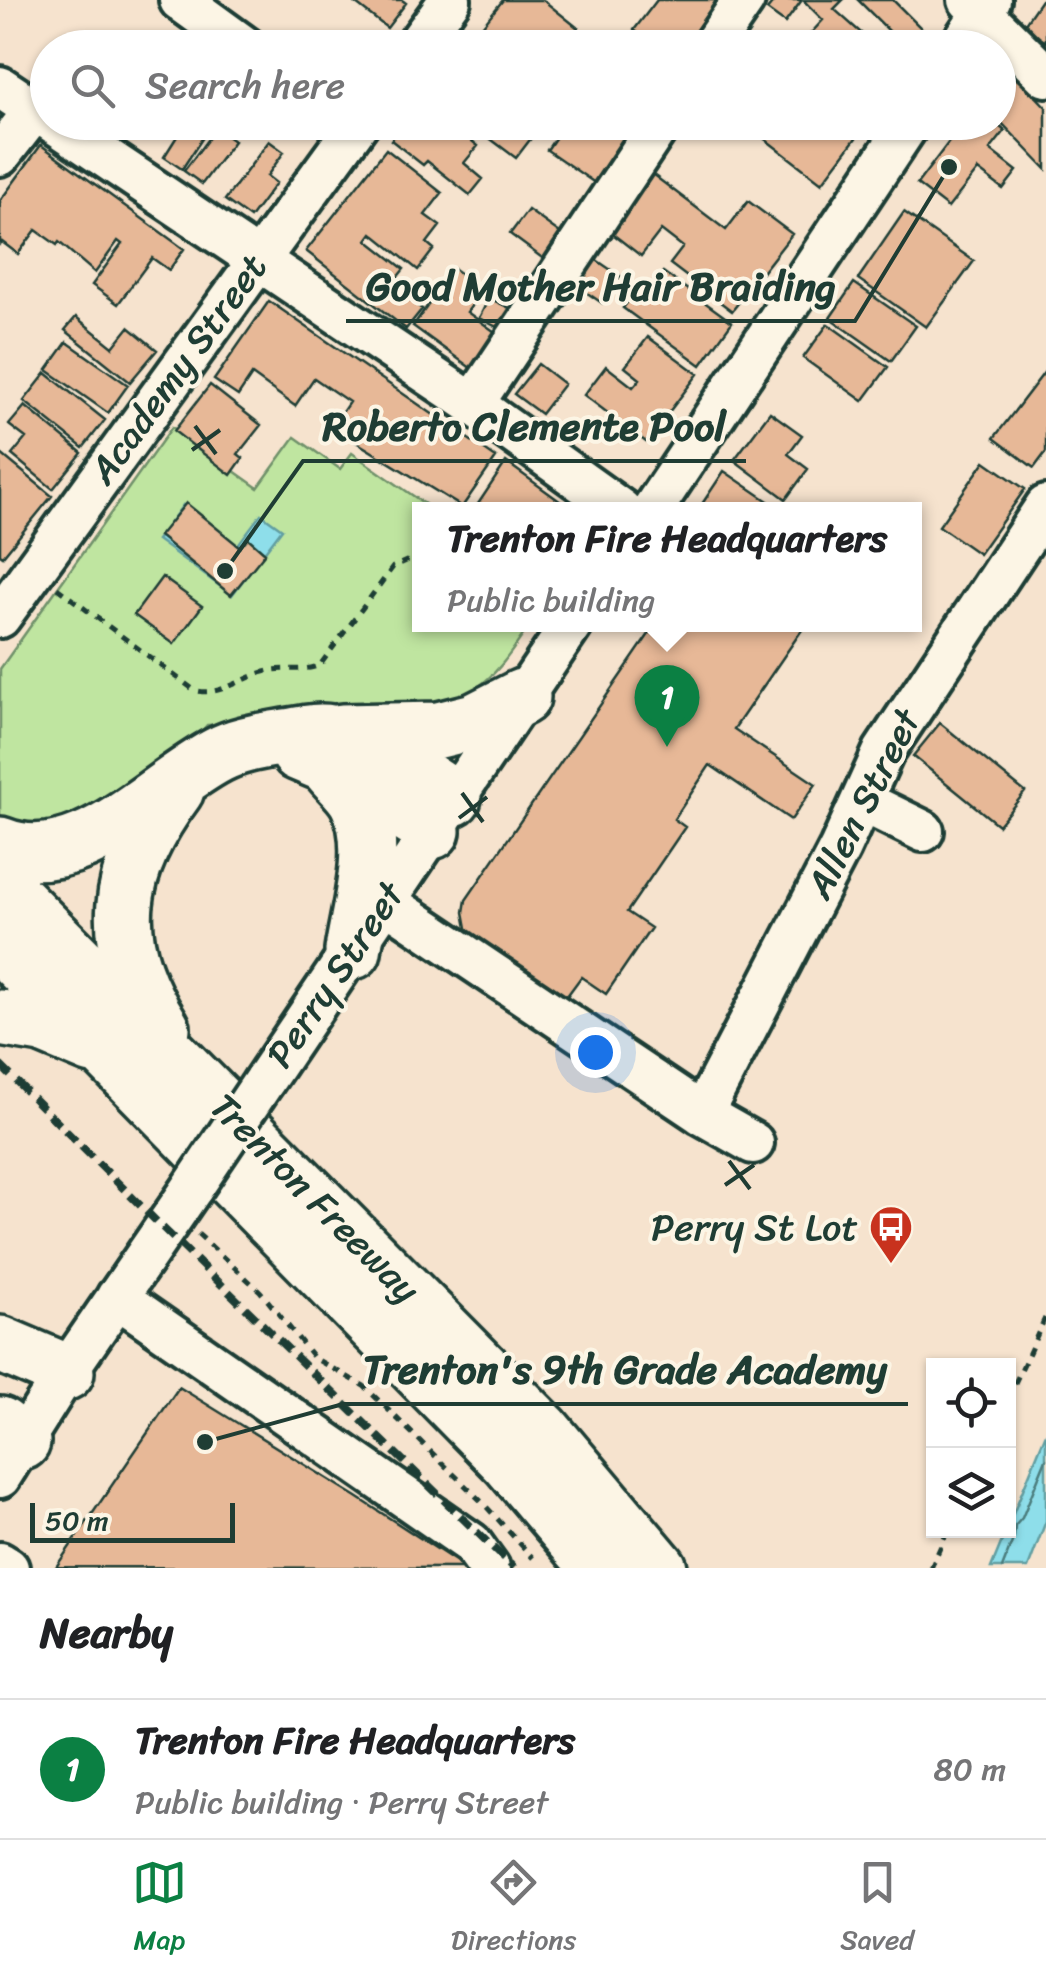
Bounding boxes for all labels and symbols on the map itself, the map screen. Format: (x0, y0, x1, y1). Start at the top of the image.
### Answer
street label: Academy Street (70, 239, 285, 500)
callout: Good Mother Hair Braiding (346, 251, 855, 321)
text: Good Mother Hair Braiding (366, 251, 836, 322)
callout: Roberto Clemente Pool (303, 391, 746, 461)
text: Roberto Clemente Pool (321, 391, 727, 462)
pin: 1 (634, 664, 700, 747)
street label: Allen Street (786, 696, 940, 912)
street label: Perry Street (248, 866, 423, 1082)
your location (570, 1027, 621, 1078)
street label: Trenton Freeway (193, 1076, 437, 1320)
place label: Perry St Lot (651, 1194, 858, 1261)
bus stop icon: Perry St Lot (868, 1204, 914, 1265)
callout: Trenton's 9th Grade Academy (343, 1334, 908, 1404)
text: Trenton's 9th Grade Academy (363, 1334, 888, 1405)
scale bar (30, 1498, 235, 1542)

